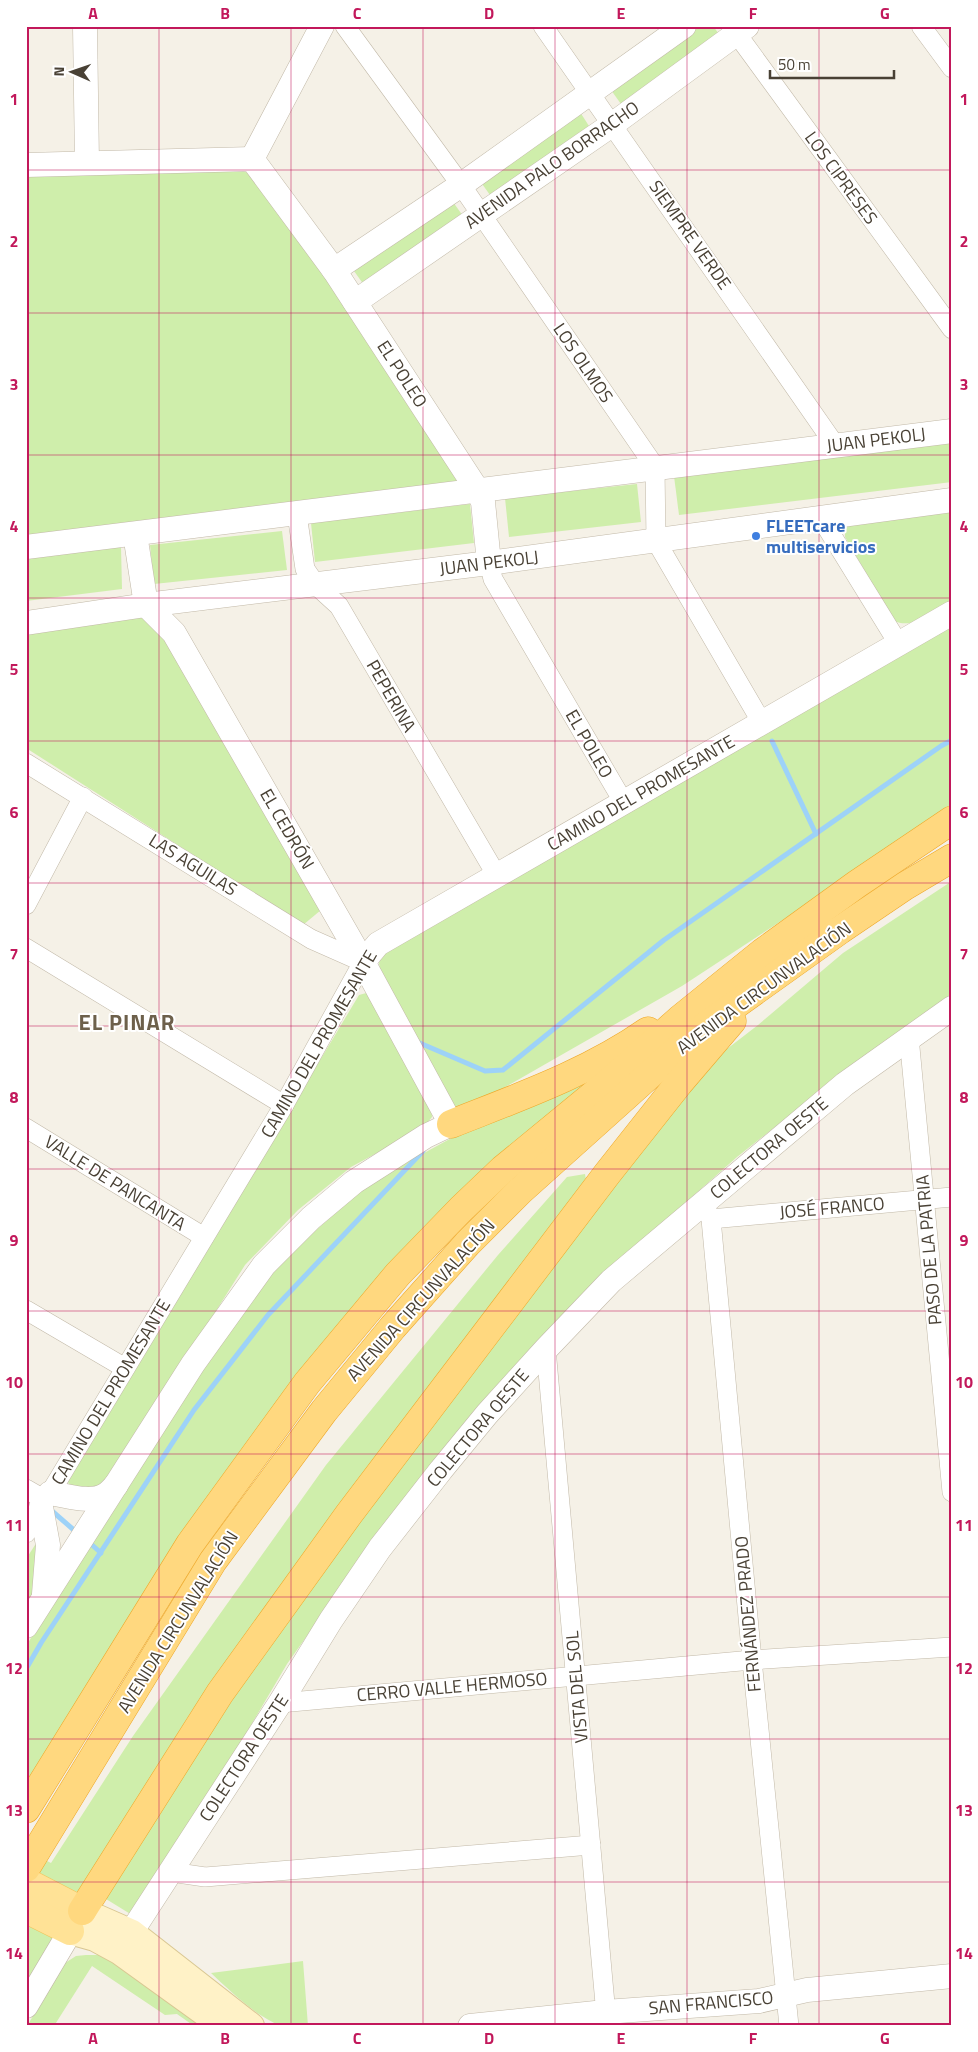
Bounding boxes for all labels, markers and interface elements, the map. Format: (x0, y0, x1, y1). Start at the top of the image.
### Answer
text: A (88, 1, 98, 25)
text: B (220, 1, 230, 25)
text: C (353, 1, 362, 25)
text: D (484, 1, 494, 25)
text: E (617, 1, 626, 25)
text: F (749, 1, 758, 25)
text: G (880, 1, 890, 25)
north arrow (48, 48, 98, 98)
scale bar (770, 48, 894, 80)
text: 50 m (778, 53, 811, 76)
text: N (48, 66, 69, 77)
text: 1 (10, 87, 18, 111)
text: 1 (960, 87, 968, 111)
street label: AVENIDA PALO BORRACHO (459, 94, 644, 235)
street label: LOS CIPRESES (798, 126, 884, 230)
street label: SIEMPRE VERDE (643, 175, 738, 295)
text: 2 (10, 229, 18, 253)
text: 2 (960, 229, 968, 253)
street label: LOS OLMOS (547, 317, 620, 408)
street label: EL POLEO (371, 335, 434, 413)
text: 3 (10, 372, 18, 396)
text: 3 (960, 372, 968, 396)
street label: JUAN PEKOLJ (825, 420, 927, 459)
place label: FLEETcare multiservicios (766, 512, 876, 560)
text: 4 (10, 514, 19, 538)
text: 4 (960, 514, 969, 538)
marker: FLEETcare multiservicios (750, 530, 762, 542)
street label: JUAN PEKOLJ (438, 543, 540, 582)
street label: PEPERINA (360, 655, 423, 737)
text: 5 (10, 657, 19, 681)
text: 5 (960, 657, 969, 681)
street label: EL POLEO (559, 704, 620, 783)
street label: CAMINO DEL PROMESANTE (542, 728, 740, 857)
street label: EL CEDRÓN (253, 783, 321, 874)
text: 6 (10, 800, 19, 824)
text: 6 (960, 800, 969, 824)
street label: LAS AGUILAS (144, 827, 243, 902)
street label: AVENIDA CIRCUNVALACIÓN (671, 915, 857, 1060)
text: 7 (10, 942, 18, 966)
text: 7 (960, 942, 968, 966)
street label: CAMINO DEL PROMESANTE (254, 945, 383, 1143)
district label: EL PINAR (79, 1005, 175, 1039)
text: 8 (10, 1085, 19, 1109)
text: 8 (960, 1085, 969, 1109)
street label: COLECTORA OESTE (704, 1090, 834, 1205)
street label: VALLE DE PANCANTA (39, 1128, 192, 1237)
street label: PASO DE LA PATRIA (908, 1173, 949, 1326)
street label: JOSÉ FRANCO (778, 1189, 886, 1226)
street label: AVENIDA CIRCUNVALACIÓN (340, 1213, 501, 1387)
text: 9 (10, 1228, 19, 1252)
text: 9 (960, 1228, 969, 1252)
street label: CAMINO DEL PROMESANTE (44, 1294, 177, 1490)
street label: COLECTORA OESTE (420, 1363, 535, 1493)
text: 10 (5, 1370, 23, 1394)
text: 10 (955, 1370, 973, 1394)
text: 11 (5, 1513, 23, 1537)
text: 11 (955, 1513, 973, 1537)
street label: AVENIDA CIRCUNVALACIÓN (110, 1525, 245, 1718)
street label: FERNÁNDEZ PRADO (727, 1535, 768, 1693)
street label: VISTA DEL SOL (558, 1630, 595, 1744)
text: 12 (5, 1656, 23, 1680)
text: 12 (955, 1656, 973, 1680)
street label: CERRO VALLE HERMOSO (355, 1665, 548, 1708)
street label: COLECTORA OESTE (192, 1689, 295, 1827)
text: 13 (5, 1798, 23, 1822)
text: 13 (955, 1798, 973, 1822)
text: 14 (5, 1941, 23, 1965)
text: 14 (955, 1941, 973, 1965)
street label: SAN FRANCISCO (647, 1984, 775, 2021)
text: A (88, 2026, 98, 2050)
text: B (220, 2026, 230, 2050)
text: C (353, 2026, 362, 2050)
text: D (484, 2026, 494, 2050)
text: E (617, 2026, 626, 2050)
text: F (749, 2026, 758, 2050)
text: G (880, 2026, 890, 2050)

